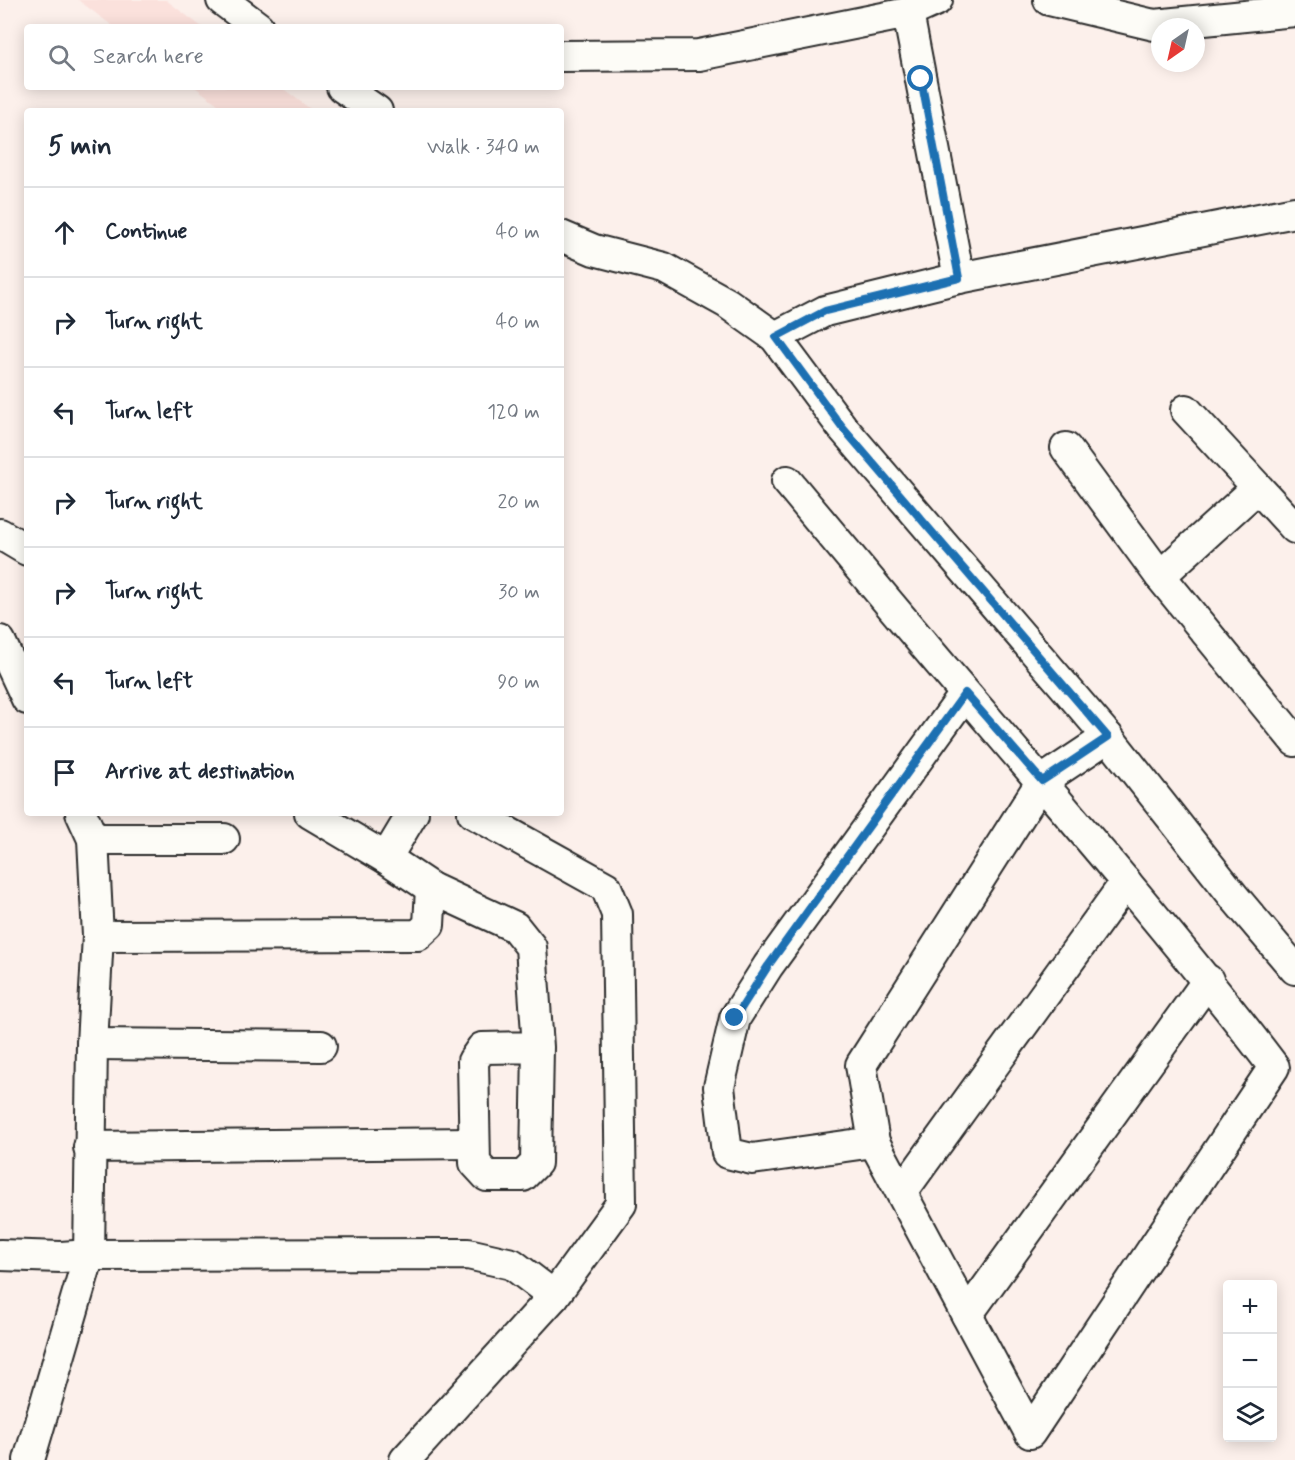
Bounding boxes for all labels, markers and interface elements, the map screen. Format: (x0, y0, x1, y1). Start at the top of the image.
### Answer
north arrow (1151, 18, 1205, 72)
search box (24, 24, 564, 90)
icon: search (45, 41, 78, 74)
text: Search here (93, 43, 204, 71)
route start (907, 65, 933, 91)
text: 5 min (48, 130, 112, 164)
text: Walk · 340 m (427, 134, 540, 161)
icon: ahead (48, 216, 81, 249)
text: Continue (105, 218, 187, 246)
text: 40 m (496, 219, 540, 246)
icon: right (48, 306, 81, 339)
text: Turn right (105, 308, 203, 336)
text: 40 m (496, 309, 540, 336)
icon: left (48, 396, 81, 429)
text: Turn left (105, 398, 193, 426)
text: 120 m (487, 399, 540, 426)
icon: right (48, 486, 81, 519)
text: Turn right (105, 488, 203, 516)
text: 20 m (497, 489, 540, 516)
icon: right (48, 576, 81, 609)
text: Turn right (105, 578, 203, 606)
text: 30 m (498, 579, 540, 606)
icon: left (48, 666, 81, 699)
text: Turn left (105, 668, 193, 696)
text: 90 m (497, 669, 540, 696)
icon: arrive (48, 756, 81, 789)
text: Arrive at destination (105, 758, 295, 786)
route end (721, 1004, 747, 1030)
map controls (1223, 1280, 1277, 1442)
button: + (1223, 1280, 1277, 1334)
button: − (1223, 1334, 1277, 1388)
button: layers (1223, 1388, 1277, 1442)

